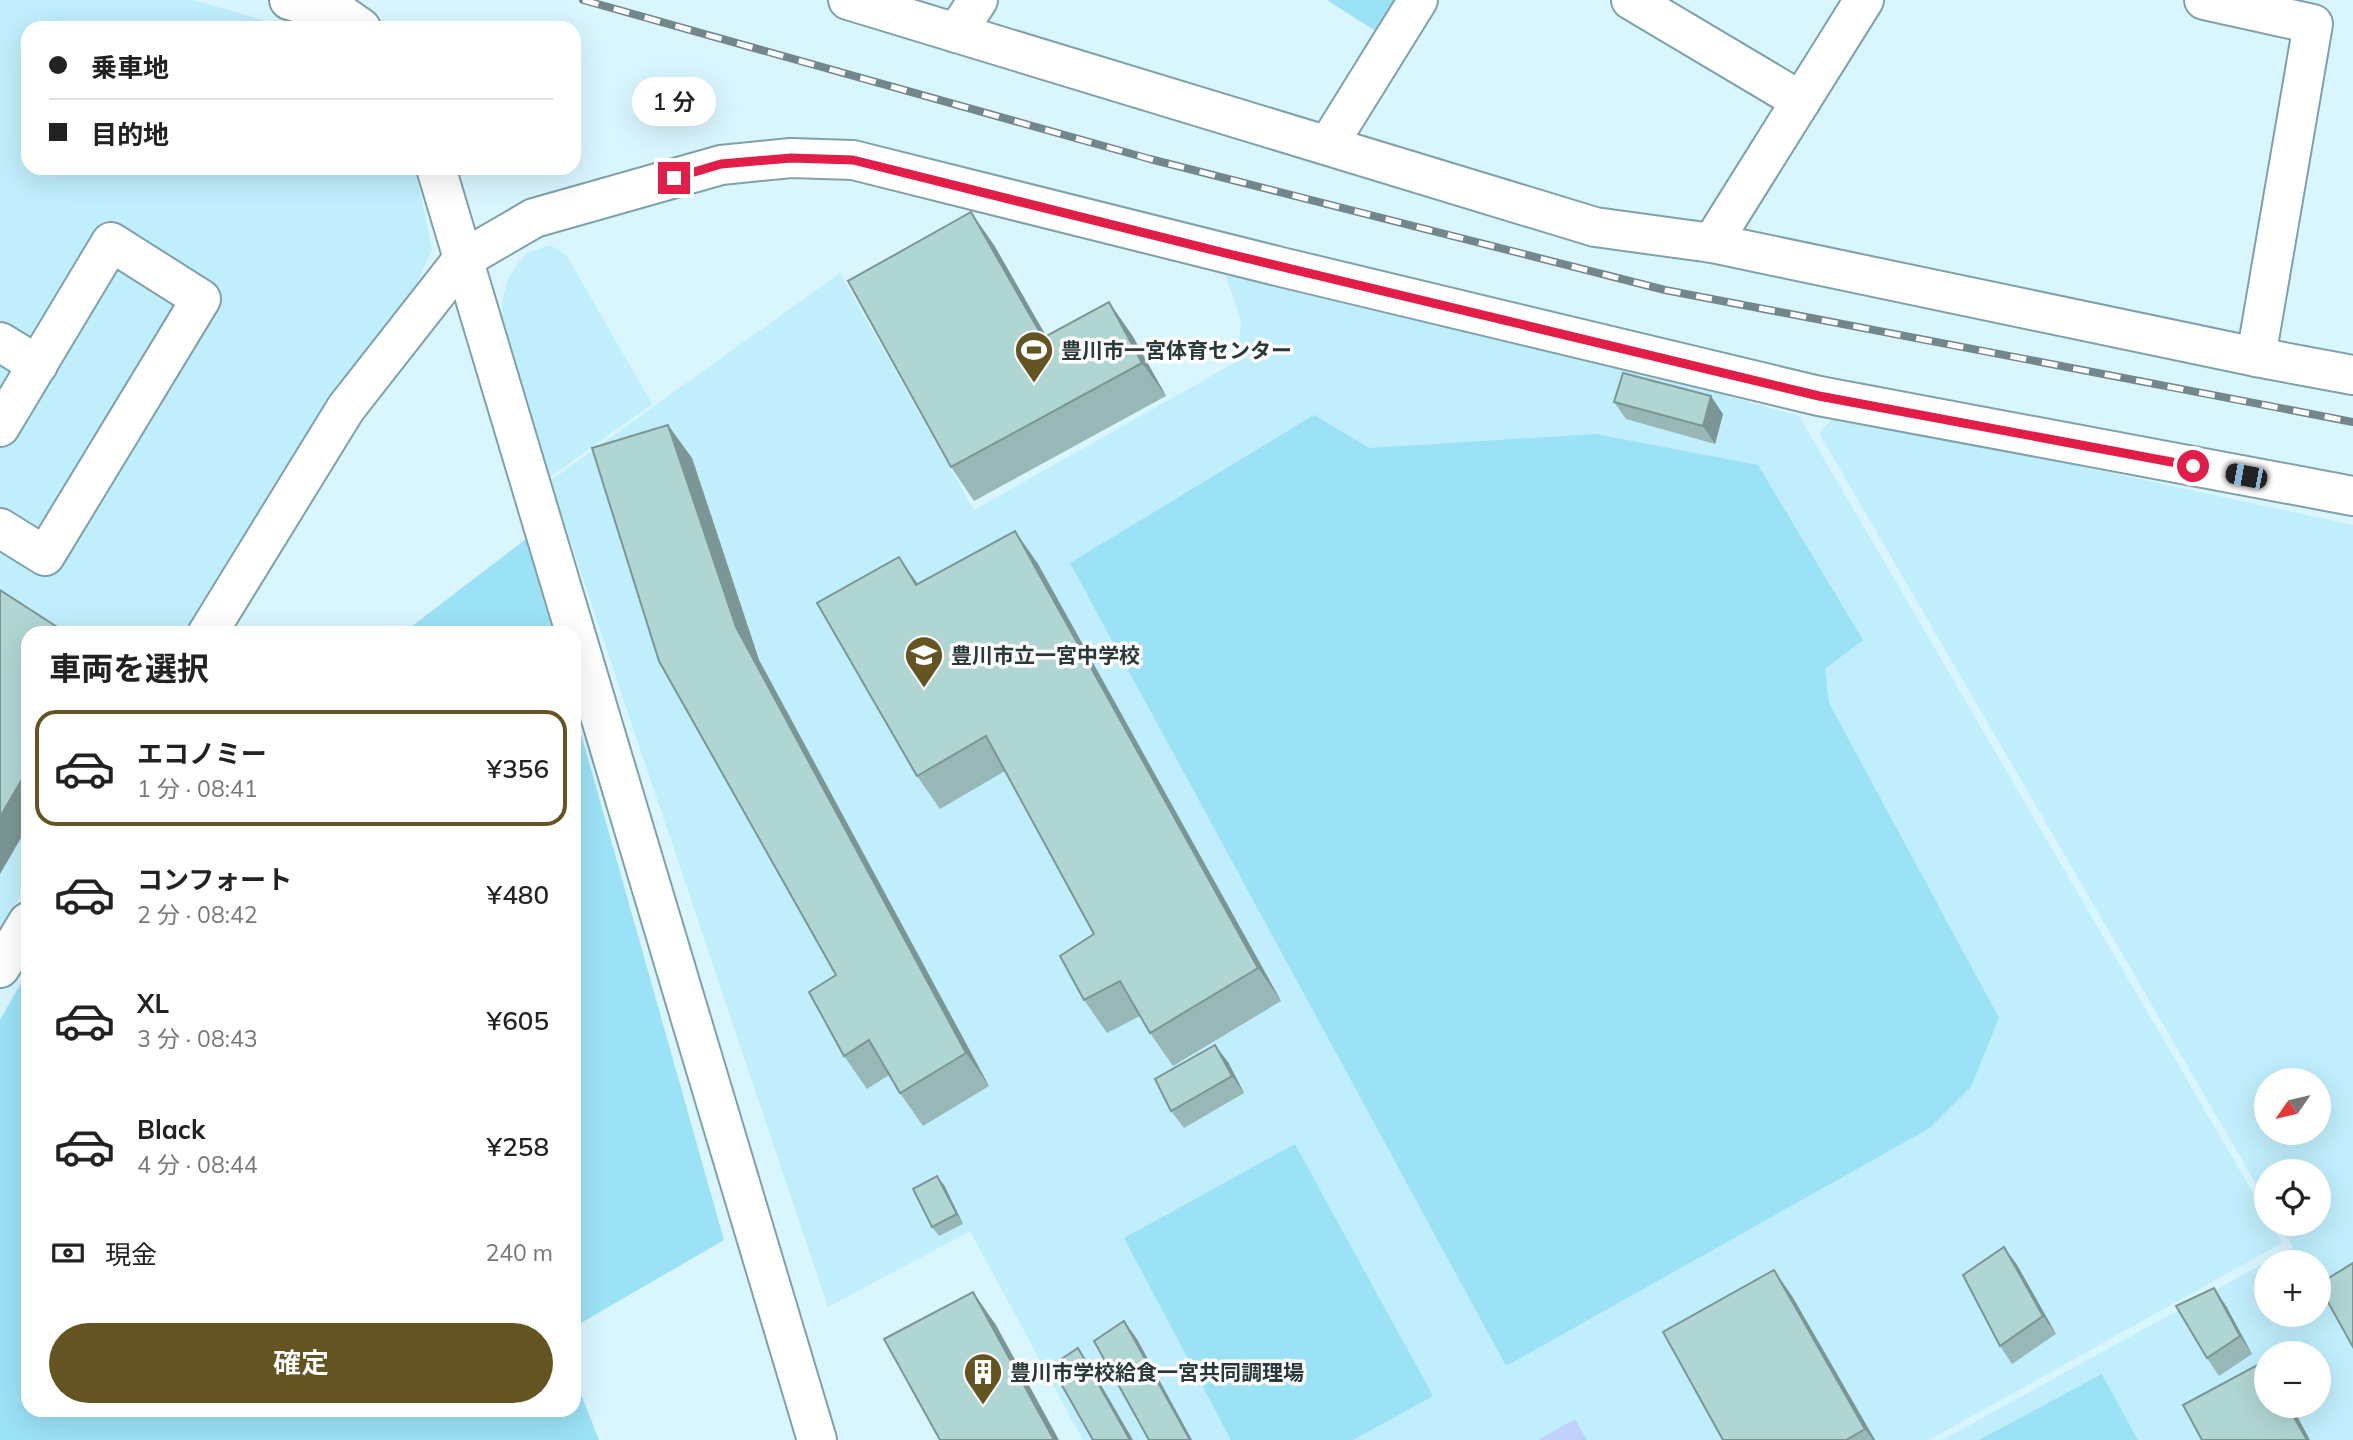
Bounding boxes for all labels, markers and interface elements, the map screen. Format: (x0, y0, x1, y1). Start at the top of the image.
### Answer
text: 乗車地 (91, 51, 169, 84)
callout: 1 分 (632, 76, 716, 125)
text: 1 分 (653, 87, 695, 116)
text: 目的地 (91, 118, 169, 151)
route end (658, 162, 690, 194)
sports icon: 豊川市一宮体育センター (1013, 329, 1055, 384)
place label: 豊川市一宮体育センター (1061, 337, 1292, 363)
route start (2177, 450, 2209, 482)
car (2224, 462, 2269, 490)
school or university icon: 豊川市立一宮中学校 (903, 634, 945, 689)
place label: 豊川市立一宮中学校 (951, 642, 1140, 668)
text: 車両を選択 (49, 648, 209, 688)
icon: car (53, 737, 116, 800)
text: エコノミー (137, 737, 267, 770)
text: ¥356 (487, 752, 549, 785)
text: 1 分 · 08:41 (137, 774, 258, 803)
icon: car (53, 863, 116, 926)
text: コンフォート (137, 863, 292, 896)
text: ¥480 (487, 878, 549, 911)
text: 2 分 · 08:42 (137, 900, 258, 929)
text: XL (137, 987, 169, 1020)
icon: car (53, 989, 116, 1052)
text: ¥605 (487, 1004, 549, 1037)
text: 3 分 · 08:43 (137, 1024, 258, 1053)
north arrow (2254, 1068, 2331, 1144)
map controls (2254, 1068, 2331, 1418)
text: Black (137, 1113, 205, 1146)
icon: car (53, 1115, 116, 1178)
text: ¥258 (487, 1130, 549, 1163)
text: 4 分 · 08:44 (137, 1150, 258, 1179)
button: locate (2254, 1159, 2331, 1236)
icon: cash (49, 1234, 87, 1272)
text: 現金 (105, 1238, 157, 1271)
text: 240 m (485, 1238, 553, 1267)
button: + (2254, 1250, 2331, 1327)
button: 確定 (49, 1323, 553, 1403)
button: − (2254, 1341, 2331, 1418)
building icon: 豊川市学校給食一宮共同調理場 (962, 1351, 1004, 1406)
place label: 豊川市学校給食一宮共同調理場 (1010, 1359, 1304, 1385)

